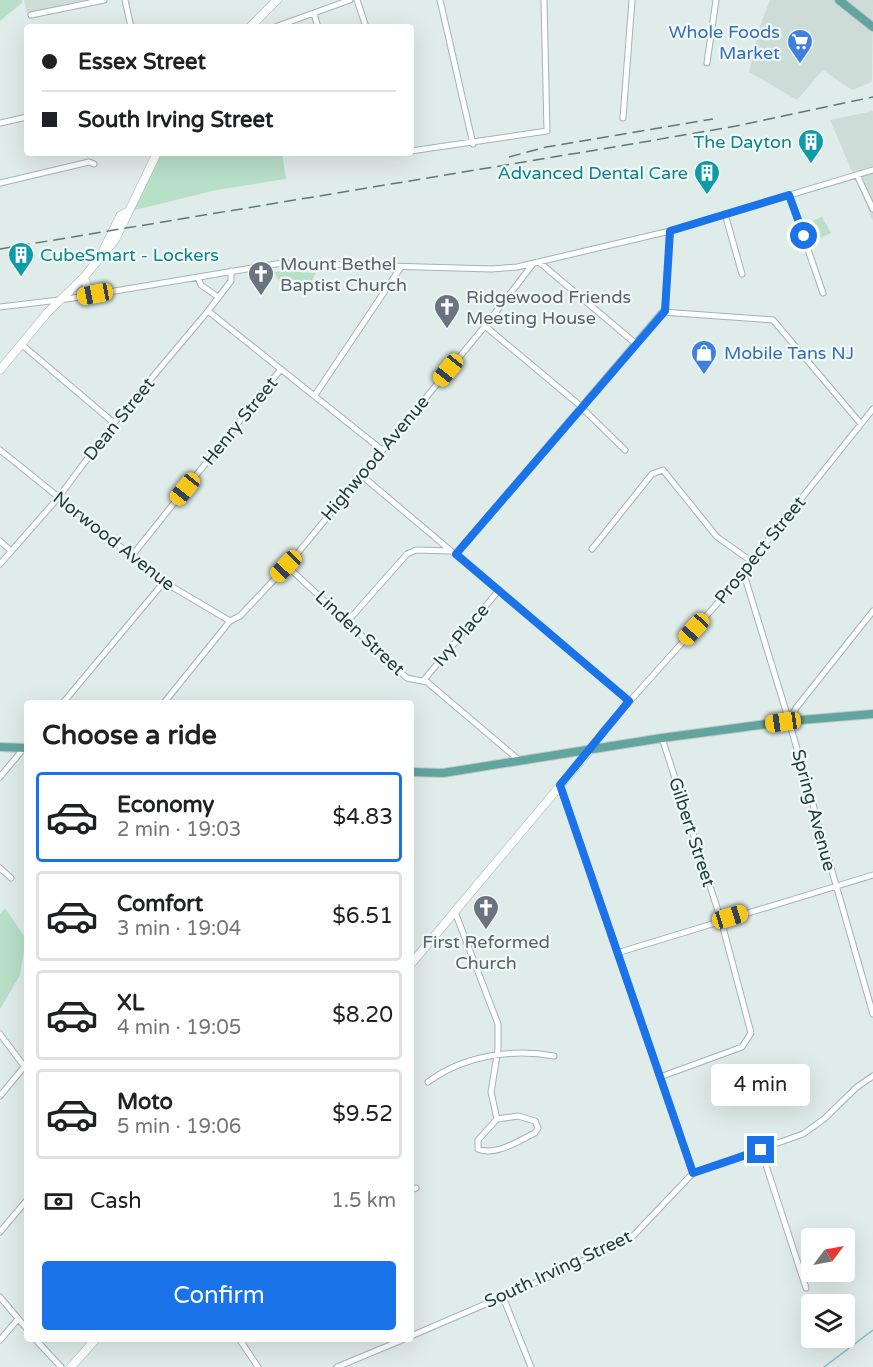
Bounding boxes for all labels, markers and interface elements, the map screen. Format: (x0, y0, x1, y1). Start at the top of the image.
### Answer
place label: Whole Foods Market (668, 21, 780, 64)
supermarket icon: Whole Foods Market (785, 27, 815, 65)
text: Essex Street (78, 49, 206, 75)
text: South Irving Street (78, 107, 273, 133)
building icon: The Dayton (796, 127, 826, 165)
place label: The Dayton (693, 131, 792, 153)
building icon: Advanced Dental Care (692, 158, 722, 196)
place label: Advanced Dental Care (497, 162, 688, 184)
route start (790, 222, 817, 249)
building icon: CubeSmart - Lockers (6, 240, 36, 278)
place label: CubeSmart - Lockers (40, 244, 219, 266)
place label: Mount Bethel Baptist Church (280, 253, 407, 296)
church icon: Mount Bethel Baptist Church (246, 259, 276, 297)
car (76, 282, 114, 306)
place label: Ridgewood Friends Meeting House (466, 286, 631, 329)
church icon: Ridgewood Friends Meeting House (432, 292, 462, 330)
shop icon: Mobile Tans NJ (689, 338, 719, 376)
place label: Mobile Tans NJ (724, 342, 854, 364)
car (430, 350, 466, 390)
street label: Henry Street (198, 372, 282, 470)
street label: Dean Street (79, 373, 159, 465)
street label: Highwood Avenue (316, 391, 434, 525)
car (167, 469, 203, 509)
street label: Norwood Avenue (49, 487, 179, 595)
street label: Prospect Street (710, 492, 810, 608)
car (267, 547, 305, 585)
street label: Linden Street (311, 586, 409, 680)
street label: Ivy Place (428, 599, 494, 671)
car (675, 610, 713, 648)
car (764, 711, 802, 733)
text: Choose a ride (42, 719, 217, 752)
street label: Spring Avenue (787, 747, 841, 873)
street label: Gilbert Street (664, 774, 720, 890)
icon: car (45, 790, 99, 844)
text: Economy (117, 792, 214, 818)
text: $4.83 (332, 804, 393, 830)
text: 2 min · 19:03 (117, 818, 241, 842)
icon: car (45, 889, 99, 943)
text: Comfort (117, 891, 203, 917)
church icon: First Reformed Church (471, 893, 501, 931)
text: $6.51 (332, 903, 393, 929)
car (710, 903, 750, 931)
text: 3 min · 19:04 (117, 917, 241, 941)
place label: First Reformed Church (422, 931, 550, 974)
icon: car (45, 988, 99, 1042)
text: XL (117, 990, 144, 1016)
text: $8.20 (332, 1002, 393, 1028)
text: 4 min · 19:05 (117, 1016, 241, 1040)
callout: 4 min (712, 1063, 810, 1105)
text: 4 min (734, 1073, 787, 1097)
icon: car (45, 1087, 99, 1141)
text: Moto (117, 1089, 173, 1115)
text: $9.52 (332, 1101, 393, 1127)
text: 5 min · 19:06 (117, 1115, 241, 1139)
route end (747, 1136, 774, 1163)
icon: cash (42, 1185, 75, 1218)
text: Cash (90, 1188, 142, 1214)
text: 1.5 km (331, 1189, 396, 1213)
street label: South Irving Street (481, 1225, 635, 1313)
north arrow (801, 1228, 855, 1282)
map controls (801, 1228, 855, 1348)
button: Confirm (42, 1261, 396, 1330)
button: layers (801, 1294, 855, 1348)

